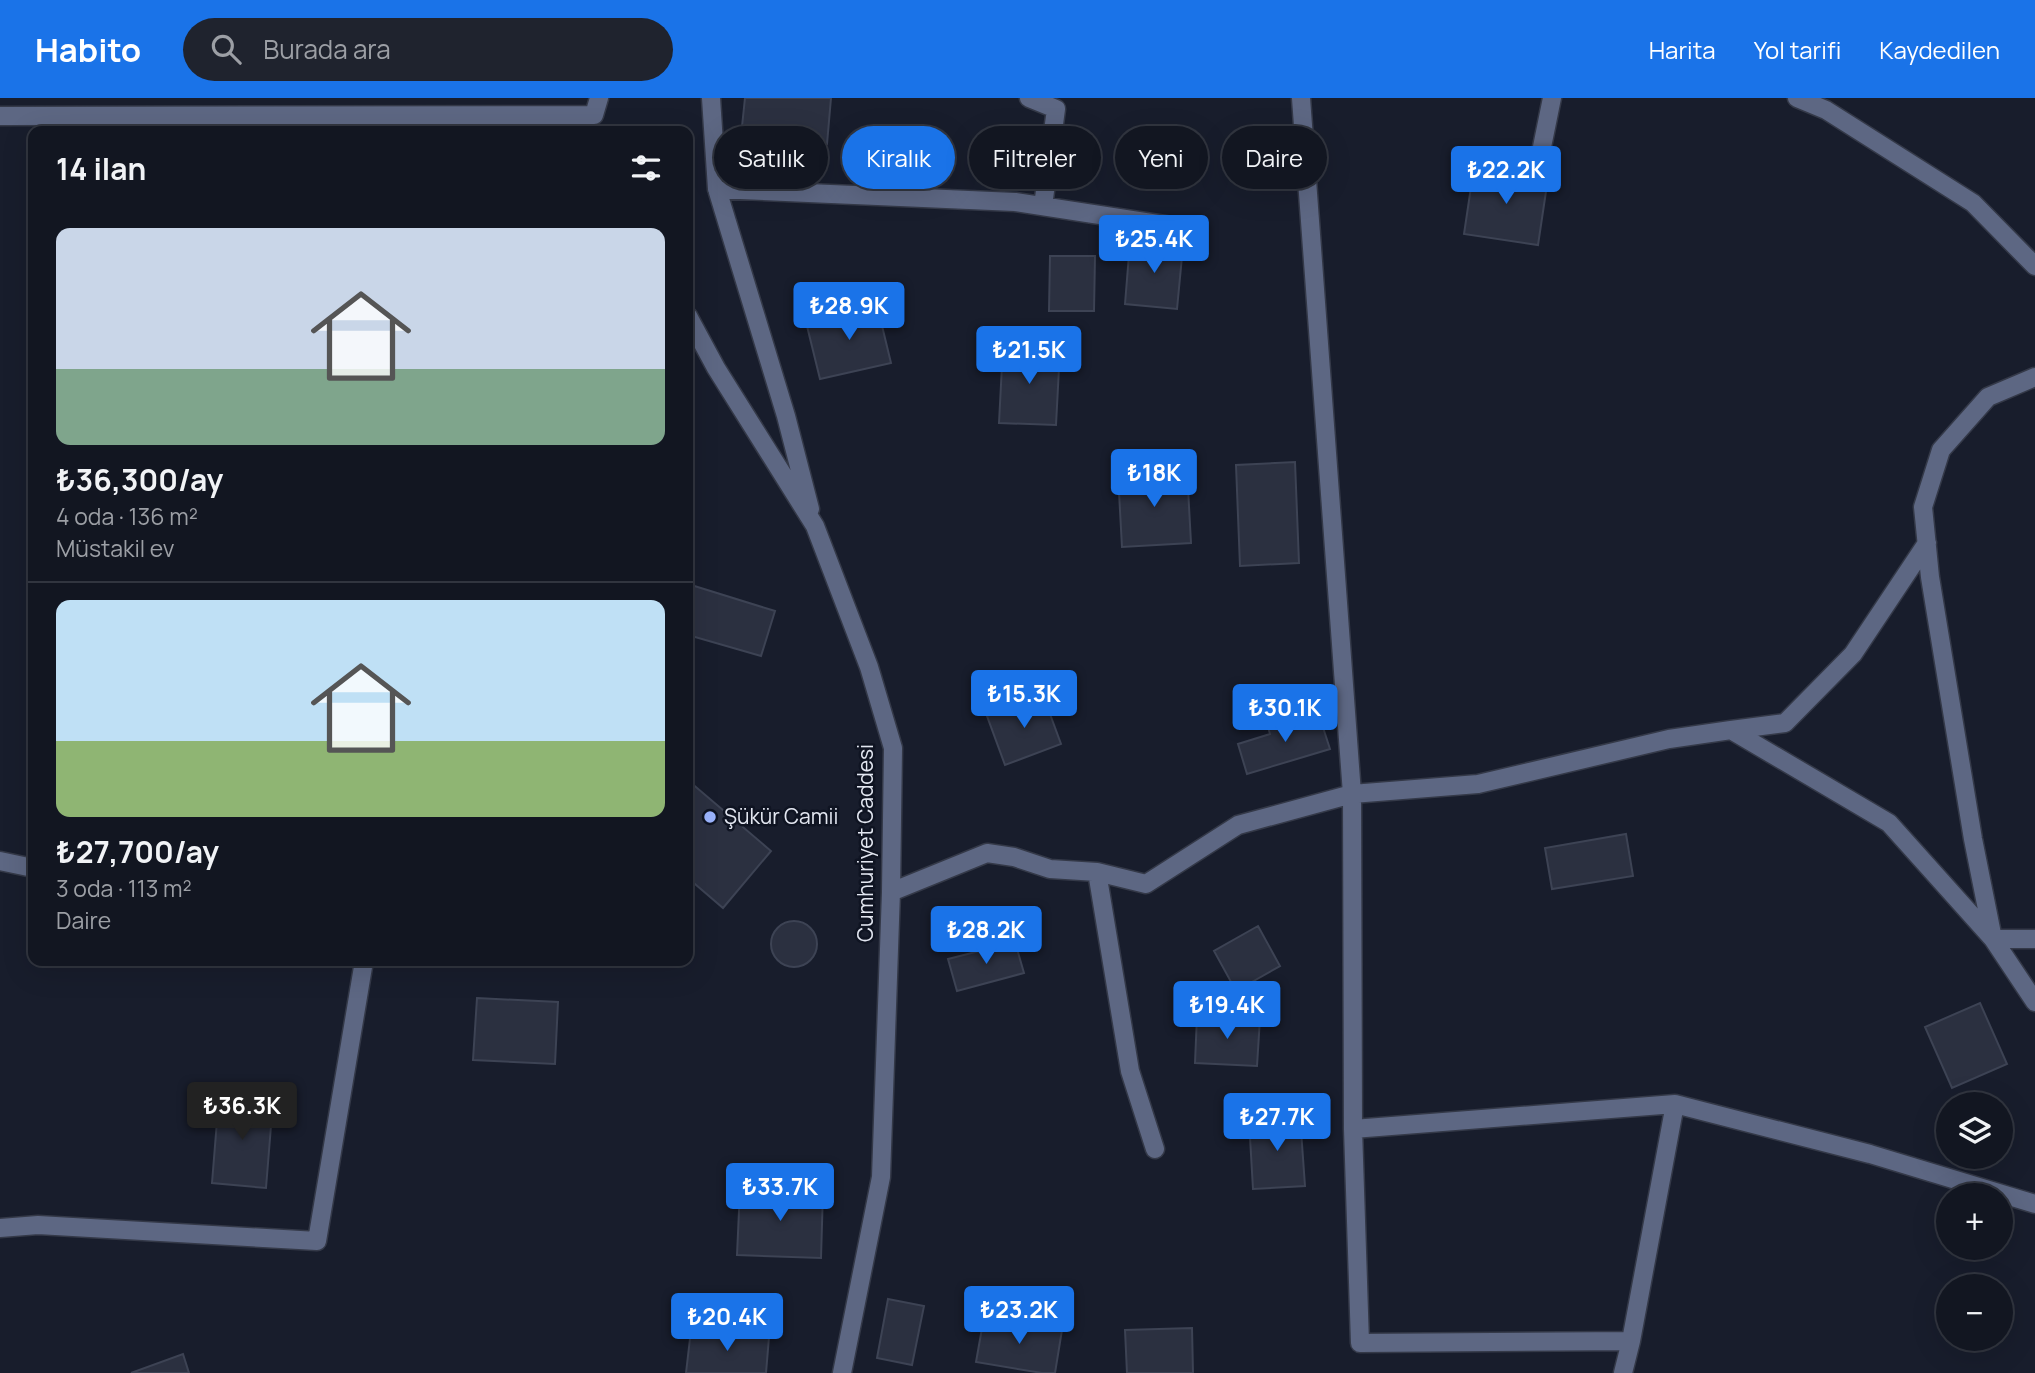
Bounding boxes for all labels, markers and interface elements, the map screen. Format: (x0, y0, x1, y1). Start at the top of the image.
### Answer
search box (183, 18, 673, 81)
text: Habito (35, 27, 141, 72)
icon: search (207, 30, 245, 68)
text: Burada ara (263, 31, 391, 67)
text: Harita (1649, 33, 1716, 66)
text: Yol tarifi (1754, 33, 1841, 66)
text: Kaydedilen (1879, 33, 2000, 66)
chip: Satılık (714, 126, 828, 189)
chip: Kiralık (842, 126, 955, 189)
chip: Filtreler (969, 126, 1101, 189)
chip: Yeni (1115, 126, 1208, 189)
chip: Daire (1222, 126, 1327, 189)
pin: ₺22.2K (1449, 146, 1563, 206)
text: 14 ilan (56, 148, 146, 189)
icon: filters (627, 149, 665, 187)
text: ₺22.2K (1467, 153, 1545, 185)
pin: ₺25.4K (1097, 216, 1211, 275)
text: ₺25.4K (1115, 222, 1193, 254)
icon: home (298, 273, 424, 399)
pin: ₺28.9K (792, 282, 906, 342)
text: ₺28.9K (809, 289, 889, 321)
pin: ₺21.5K (972, 327, 1086, 386)
text: ₺21.5K (992, 333, 1066, 365)
pin: ₺18K (1113, 450, 1195, 509)
text: ₺18K (1127, 456, 1181, 488)
text: ₺36,300/ay (56, 459, 223, 500)
text: 4 oda · 136 m² (56, 500, 198, 532)
text: Müstakil ev (56, 532, 174, 564)
icon: home (298, 645, 424, 771)
pin: ₺15.3K (967, 670, 1081, 730)
text: ₺15.3K (987, 677, 1061, 709)
pin: ₺30.1K (1228, 684, 1342, 744)
text: ₺30.1K (1249, 691, 1321, 723)
street label: Cumhuriyet Caddesi (851, 744, 879, 942)
place label: Şükür Camii (724, 802, 838, 830)
marker: Şükür Camii (702, 809, 718, 825)
text: ₺27,700/ay (56, 831, 219, 872)
text: 3 oda · 113 m² (56, 872, 192, 904)
text: Daire (56, 904, 111, 936)
pin: ₺28.2K (929, 906, 1043, 966)
text: ₺28.2K (947, 913, 1025, 945)
pin: ₺19.4K (1170, 982, 1284, 1041)
text: ₺19.4K (1189, 988, 1265, 1020)
pin: ₺36.3K (185, 1082, 299, 1142)
text: ₺36.3K (203, 1089, 281, 1121)
map controls (1936, 1092, 2013, 1351)
button: layers (1936, 1092, 2013, 1169)
pin: ₺27.7K (1220, 1094, 1334, 1153)
text: ₺27.7K (1240, 1100, 1314, 1132)
pin: ₺33.7K (723, 1164, 837, 1223)
text: ₺33.7K (742, 1170, 818, 1202)
button: + (1936, 1183, 2013, 1260)
button: − (1936, 1274, 2013, 1351)
pin: ₺23.2K (962, 1286, 1076, 1346)
text: ₺23.2K (980, 1293, 1058, 1325)
pin: ₺20.4K (670, 1294, 784, 1353)
text: ₺20.4K (687, 1300, 767, 1332)

